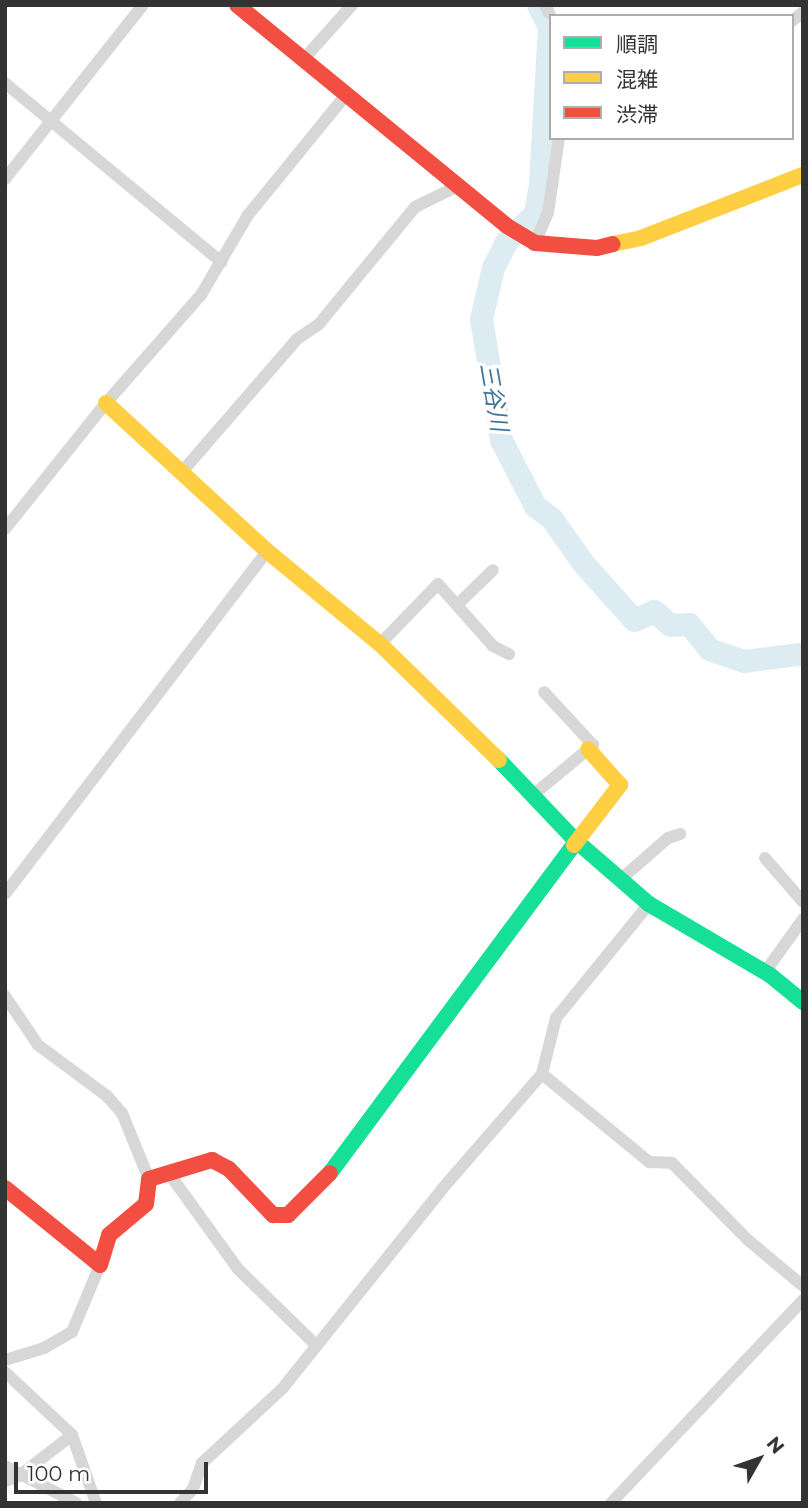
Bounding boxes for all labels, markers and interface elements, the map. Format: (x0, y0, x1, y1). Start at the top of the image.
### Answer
legend (549, 14, 794, 140)
text: 順調 (616, 32, 658, 57)
text: 混雑 (616, 67, 658, 92)
text: 渋滞 (616, 102, 658, 127)
water label: 三谷川 (474, 361, 514, 433)
north arrow (724, 1424, 794, 1494)
text: N (762, 1432, 789, 1458)
scale bar (18, 1448, 212, 1492)
text: 100 m (27, 1461, 90, 1486)

